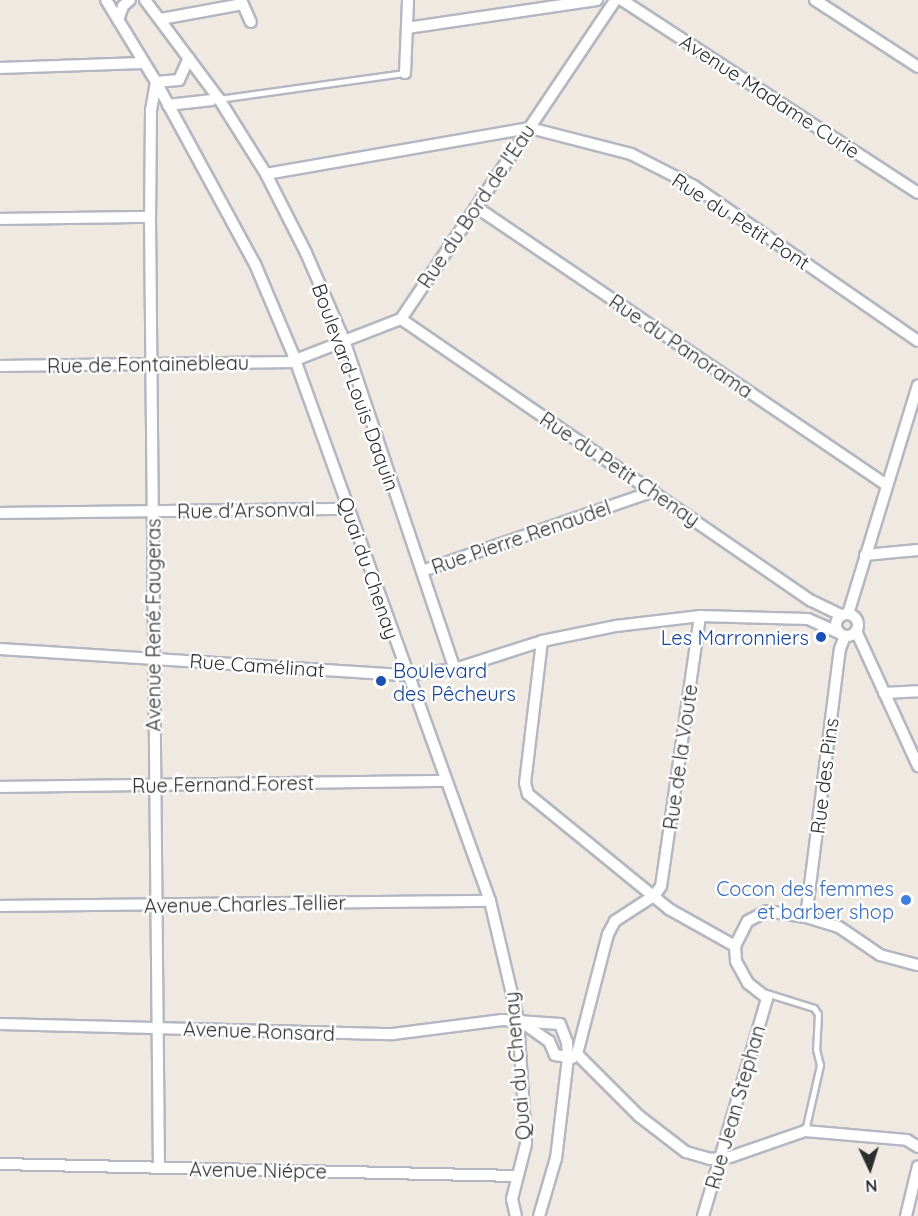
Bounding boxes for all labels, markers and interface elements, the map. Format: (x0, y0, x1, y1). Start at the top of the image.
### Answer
street label: Avenue Madame Curie (676, 29, 864, 163)
street label: Rue du Bord de l'Eau (412, 119, 540, 293)
street label: Rue du Petit Pont (668, 168, 814, 274)
street label: Boulevard Louis Daquin (307, 280, 405, 494)
street label: Rue du Panorama (605, 289, 757, 403)
street label: Rue de Fontainebleau (47, 350, 249, 378)
street label: Rue du Petit Chenay (535, 407, 705, 531)
street label: Quai du Chenay (333, 494, 405, 642)
street label: Rue Pierre Renaudel (428, 495, 614, 579)
street label: Rue d'Arsonval (177, 497, 315, 523)
street label: Avenue René Faugeras (141, 518, 165, 732)
place label: Les Marronniers (661, 625, 809, 649)
marker: Les Marronniers (814, 630, 828, 644)
street label: Rue Camélinat (189, 648, 325, 682)
place label: Boulevard des Pêcheurs (393, 658, 516, 705)
marker: Boulevard des Pêcheurs (374, 674, 388, 688)
street label: Rue de la Voute (658, 683, 702, 831)
street label: Rue des Pins (805, 717, 843, 835)
street label: Rue Fernand Forest (132, 770, 314, 798)
place label: Cocon des femmes et barber shop (716, 876, 894, 923)
street label: Avenue Charles Tellier (144, 890, 346, 918)
marker: Cocon des femmes et barber shop (899, 893, 913, 907)
street label: Quai du Chenay (499, 991, 535, 1141)
street label: Avenue Ronsard (183, 1016, 335, 1046)
street label: Rue Jean Stephan (700, 1022, 770, 1192)
north arrow (840, 1138, 900, 1198)
street label: Avenue Niépce (189, 1157, 327, 1183)
text: N (865, 1176, 878, 1196)

